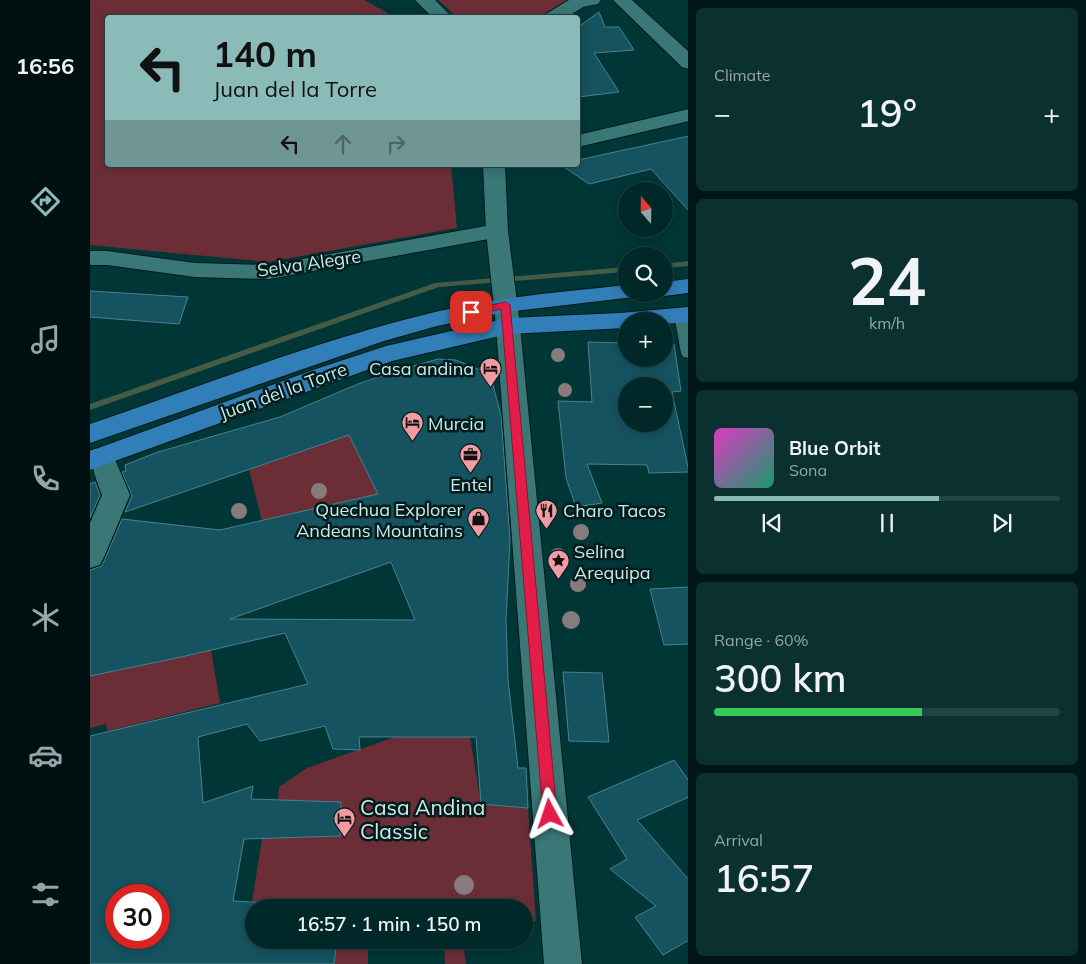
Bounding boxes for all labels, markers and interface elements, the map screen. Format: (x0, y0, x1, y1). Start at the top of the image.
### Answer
text: 140 m (213, 32, 317, 76)
icon: left (130, 35, 195, 100)
text: 16:56 (16, 52, 74, 80)
text: Climate (714, 65, 770, 85)
text: Juan del la Torre (213, 75, 377, 103)
text: 19° (857, 89, 917, 137)
text: − (714, 96, 731, 131)
text: + (1043, 96, 1060, 131)
icon: left (276, 130, 304, 158)
icon: ahead (329, 130, 357, 158)
icon: right (382, 130, 410, 158)
north arrow (618, 182, 672, 238)
map controls (618, 182, 673, 432)
icon: directions (28, 184, 63, 219)
text: 24 (848, 240, 926, 321)
street label: Selva Alegre (256, 244, 362, 282)
button: search (618, 247, 673, 302)
pin (450, 291, 492, 333)
icon: arrive (457, 298, 485, 326)
button: + (618, 312, 673, 367)
text: km/h (869, 313, 905, 333)
icon: music (28, 322, 63, 357)
hotel icon: Casa andina (478, 356, 502, 387)
street label: Juan del la Torre (216, 357, 350, 425)
place label: Casa andina (369, 357, 474, 380)
button: − (618, 377, 673, 432)
hotel icon: Murcia (400, 411, 424, 442)
place label: Murcia (428, 412, 484, 435)
text: Blue Orbit (789, 436, 880, 460)
office icon: Entel (459, 442, 483, 473)
text: Sona (789, 460, 827, 480)
icon: phone (28, 461, 63, 496)
place label: Entel (450, 473, 492, 496)
place label: Quechua Explorer Andeans Mountains (296, 498, 463, 542)
restaurant icon: Charo Tacos (535, 498, 559, 529)
place label: Charo Tacos (563, 499, 666, 522)
shop icon: Quechua Explorer Andeans Mountains (467, 507, 491, 538)
icon: previous (758, 509, 786, 537)
icon: pause (873, 509, 901, 537)
icon: next (988, 509, 1016, 537)
place label: Selina Arequipa (574, 540, 651, 584)
place icon: Selina Arequipa (546, 549, 570, 580)
icon: climate (28, 600, 63, 635)
text: Range · 60% (714, 630, 809, 650)
text: 300 km (714, 654, 847, 702)
icon: car (28, 738, 63, 773)
position arrow (523, 787, 575, 839)
place label: Casa Andina Classic (360, 794, 485, 844)
hotel icon: Casa Andina Classic (332, 807, 356, 838)
text: Arrival (714, 830, 763, 850)
text: 16:57 (714, 854, 814, 902)
icon: filters (28, 877, 63, 912)
speed limit sign: 30 (105, 884, 170, 949)
text: 16:57 · 1 min · 150 m (296, 912, 482, 936)

